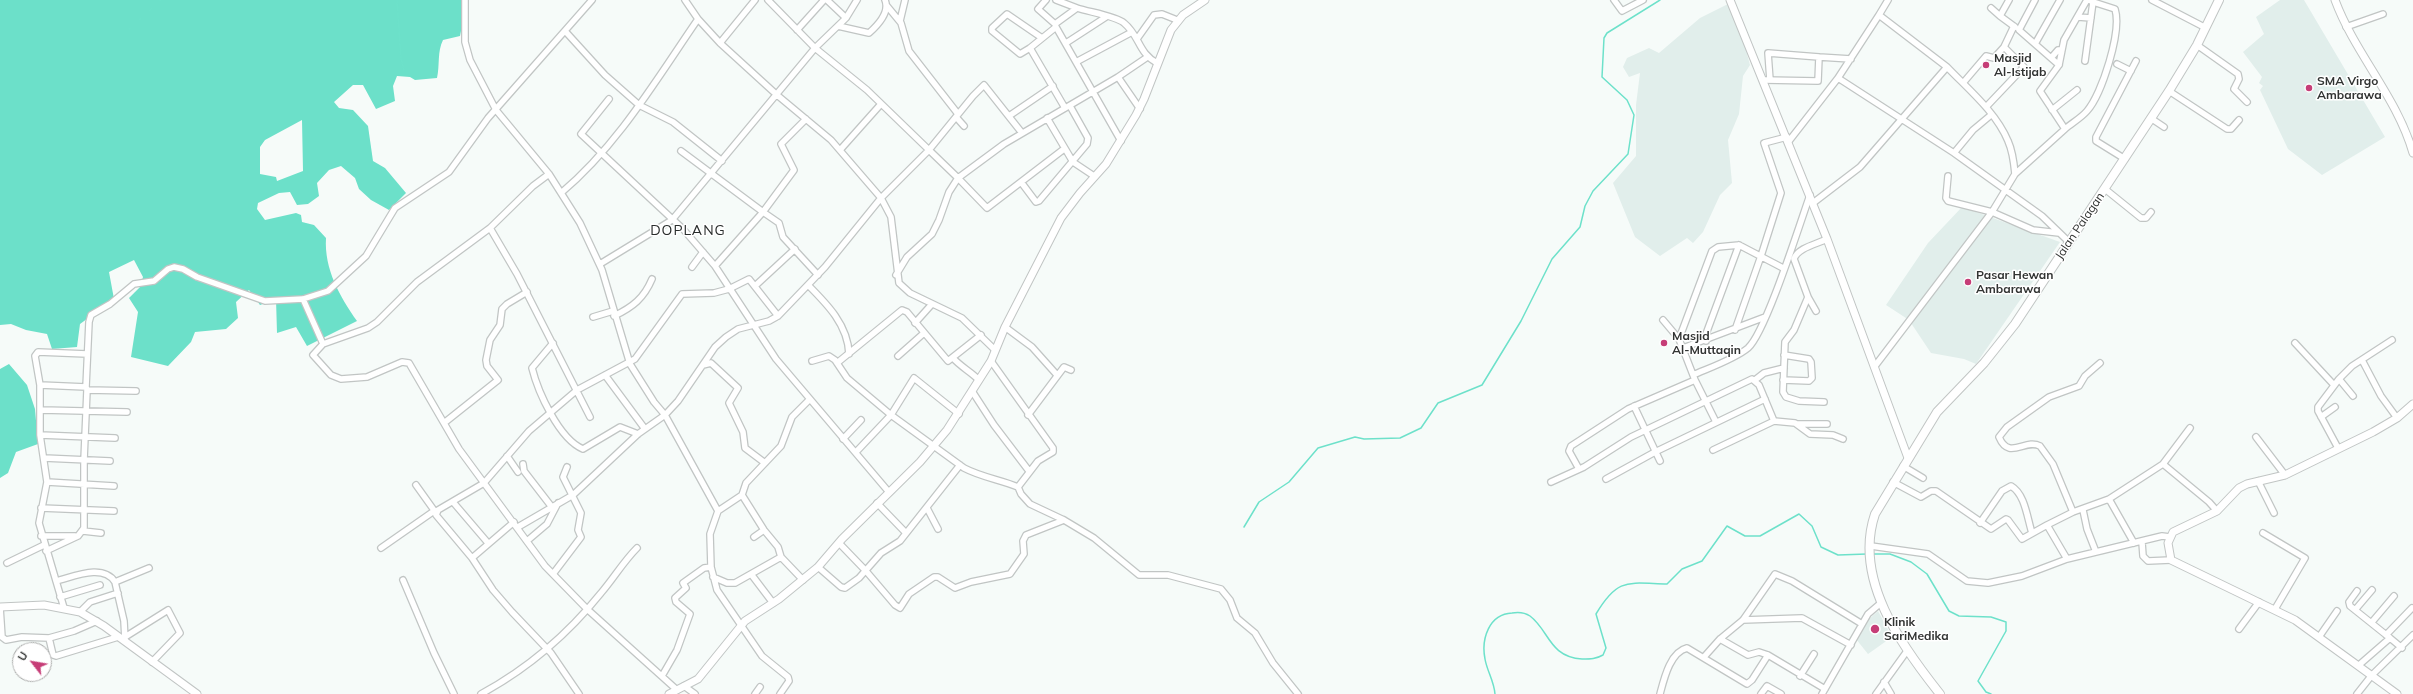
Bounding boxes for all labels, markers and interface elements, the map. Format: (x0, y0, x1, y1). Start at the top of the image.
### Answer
place label: Masjid Al-Istijab (1994, 51, 2046, 79)
marker: Masjid Al-Istijab (1981, 60, 1991, 70)
place label: SMA Virgo Ambarawa (2317, 74, 2382, 102)
marker: SMA Virgo Ambarawa (2304, 83, 2314, 93)
street label: Jalan Palagan (2052, 190, 2108, 262)
district label: DOPLANG (650, 223, 726, 239)
place label: Pasar Hewan Ambarawa (1976, 268, 2054, 296)
marker: Pasar Hewan Ambarawa (1963, 277, 1973, 287)
place label: Masjid Al-Muttaqin (1672, 329, 1741, 357)
marker: Masjid Al-Muttaqin (1659, 338, 1669, 348)
place label: Klinik SariMedika (1884, 615, 1949, 643)
marker: Klinik SariMedika (1869, 623, 1881, 635)
north arrow (12, 642, 52, 682)
text: U (14, 649, 31, 663)

